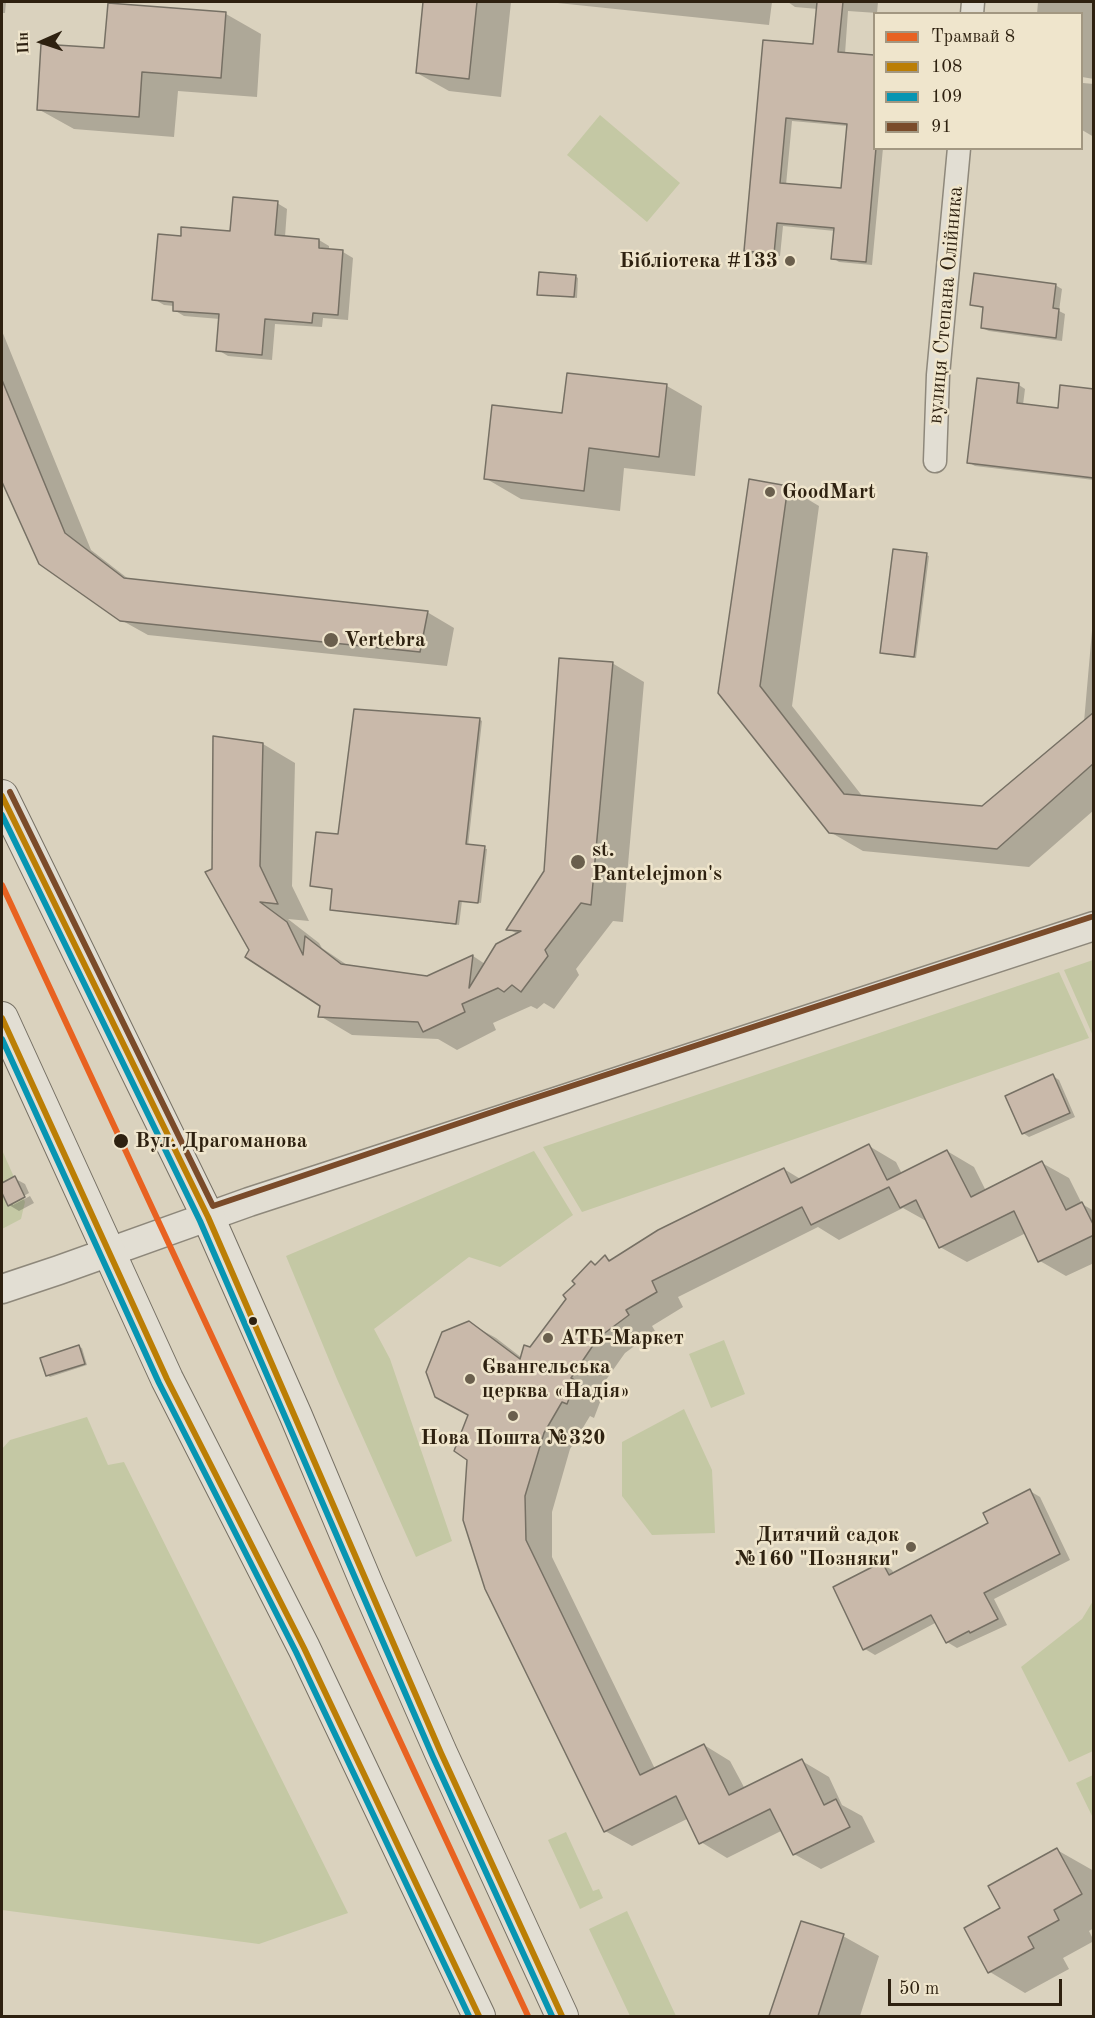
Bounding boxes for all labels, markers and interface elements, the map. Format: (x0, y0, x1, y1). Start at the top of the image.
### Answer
north arrow (12, 12, 72, 72)
legend (873, 12, 1083, 150)
text: Трамвай 8 (931, 28, 1015, 46)
text: Пн (15, 32, 33, 54)
text: 108 (931, 58, 962, 76)
text: 109 (931, 88, 962, 106)
text: 91 (931, 118, 952, 136)
street label: вулиця Степана Олійника (923, 185, 969, 425)
place label: Бібліотека #133 (619, 248, 778, 274)
marker: Бібліотека #133 (783, 254, 797, 268)
place label: GoodMart (782, 479, 876, 505)
marker: GoodMart (763, 485, 777, 499)
place label: Vertebra (344, 627, 426, 653)
marker: Vertebra (322, 631, 340, 649)
place label: st. Pantelejmon's (592, 837, 722, 887)
marker: st. Pantelejmon's (569, 853, 587, 871)
place label: Вул. Драгоманова (135, 1128, 307, 1154)
marker: Вул. Драгоманова (112, 1132, 130, 1150)
unlabelled marker (247, 1315, 259, 1327)
place label: АТБ-Маркет (560, 1325, 684, 1351)
marker: АТБ-Маркет (541, 1331, 555, 1345)
place label: Євангельська церква «Надія» (482, 1354, 630, 1404)
marker: Євангельська церква «Надія» (463, 1372, 477, 1386)
marker: Нова Пошта №320 (506, 1409, 520, 1423)
place label: Нова Пошта №320 (420, 1425, 606, 1451)
place label: Дитячий садок №160 "Позняки" (735, 1522, 899, 1572)
marker: Дитячий садок №160 "Позняки" (904, 1540, 918, 1554)
scale bar (891, 1967, 1065, 2005)
text: 50 m (899, 1980, 939, 1998)

